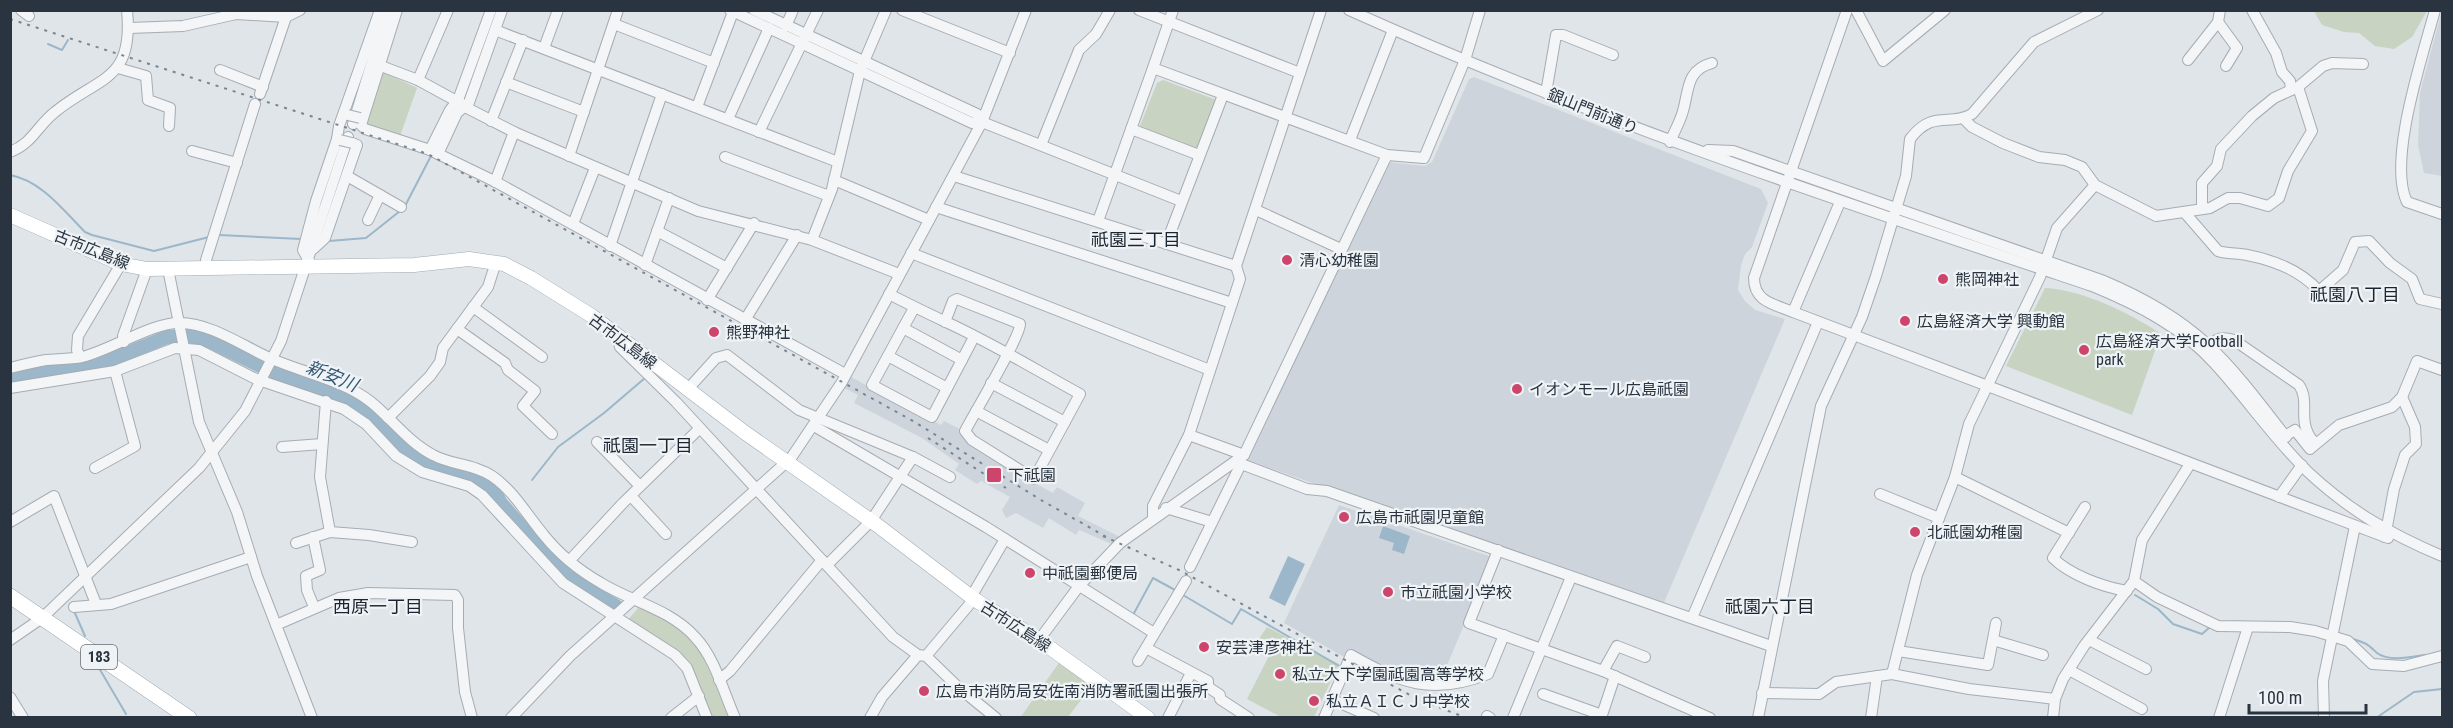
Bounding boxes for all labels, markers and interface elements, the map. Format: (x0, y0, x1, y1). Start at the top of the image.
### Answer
street label: 銀山門前通り (1545, 85, 1641, 138)
street label: 古市広島線 (51, 226, 132, 273)
district label: 祇園三丁目 (1091, 229, 1181, 250)
place label: 清心幼稚園 (1299, 251, 1379, 270)
marker: 清心幼稚園 (1280, 253, 1294, 267)
place label: 熊岡神社 (1955, 270, 2019, 289)
marker: 熊岡神社 (1936, 272, 1950, 286)
district label: 祇園八丁目 (2310, 284, 2400, 305)
street label: 古市広島線 (585, 310, 660, 373)
place label: 広島経済大学 興動館 (1917, 312, 2065, 331)
marker: 広島経済大学 興動館 (1898, 314, 1912, 328)
place label: 熊野神社 (726, 323, 790, 342)
marker: 熊野神社 (707, 325, 721, 339)
place label: 広島経済大学Football park (2096, 332, 2243, 369)
marker: 広島経済大学Football park (2077, 343, 2091, 357)
water label: 新安川 (303, 356, 363, 396)
place label: イオンモール広島祇園 (1529, 380, 1689, 399)
marker: イオンモール広島祇園 (1510, 382, 1524, 396)
district label: 祇園一丁目 (603, 435, 693, 456)
marker: 下祗園 (985, 466, 1003, 484)
place label: 下祗園 (1008, 466, 1056, 485)
place label: 広島市祇園児童館 (1356, 508, 1484, 527)
marker: 広島市祇園児童館 (1337, 510, 1351, 524)
place label: 北祇園幼稚園 (1927, 523, 2023, 542)
marker: 北祇園幼稚園 (1908, 525, 1922, 539)
place label: 中祇園郵便局 (1042, 564, 1138, 583)
marker: 中祇園郵便局 (1023, 566, 1037, 580)
place label: 市立祇園小学校 (1400, 583, 1512, 602)
marker: 市立祇園小学校 (1381, 585, 1395, 599)
district label: 西原一丁目 (333, 596, 423, 617)
district label: 祇園六丁目 (1725, 596, 1815, 617)
street label: 古市広島線 (977, 597, 1054, 656)
place label: 安芸津彦神社 (1216, 638, 1312, 657)
marker: 安芸津彦神社 (1197, 640, 1211, 654)
road number: 183 (81, 645, 117, 669)
place label: 私立大下学園祗園高等学校 (1292, 665, 1484, 684)
marker: 私立大下学園祗園高等学校 (1273, 667, 1287, 681)
scale bar (2249, 677, 2366, 715)
place label: 広島市消防局安佐南消防署祇園出張所 (936, 682, 1208, 701)
marker: 広島市消防局安佐南消防署祇園出張所 (917, 684, 931, 698)
text: 100 m (2258, 687, 2302, 708)
place label: 私立ＡＩＣＪ中学校 (1326, 692, 1470, 711)
marker: 私立ＡＩＣＪ中学校 (1307, 694, 1321, 708)

